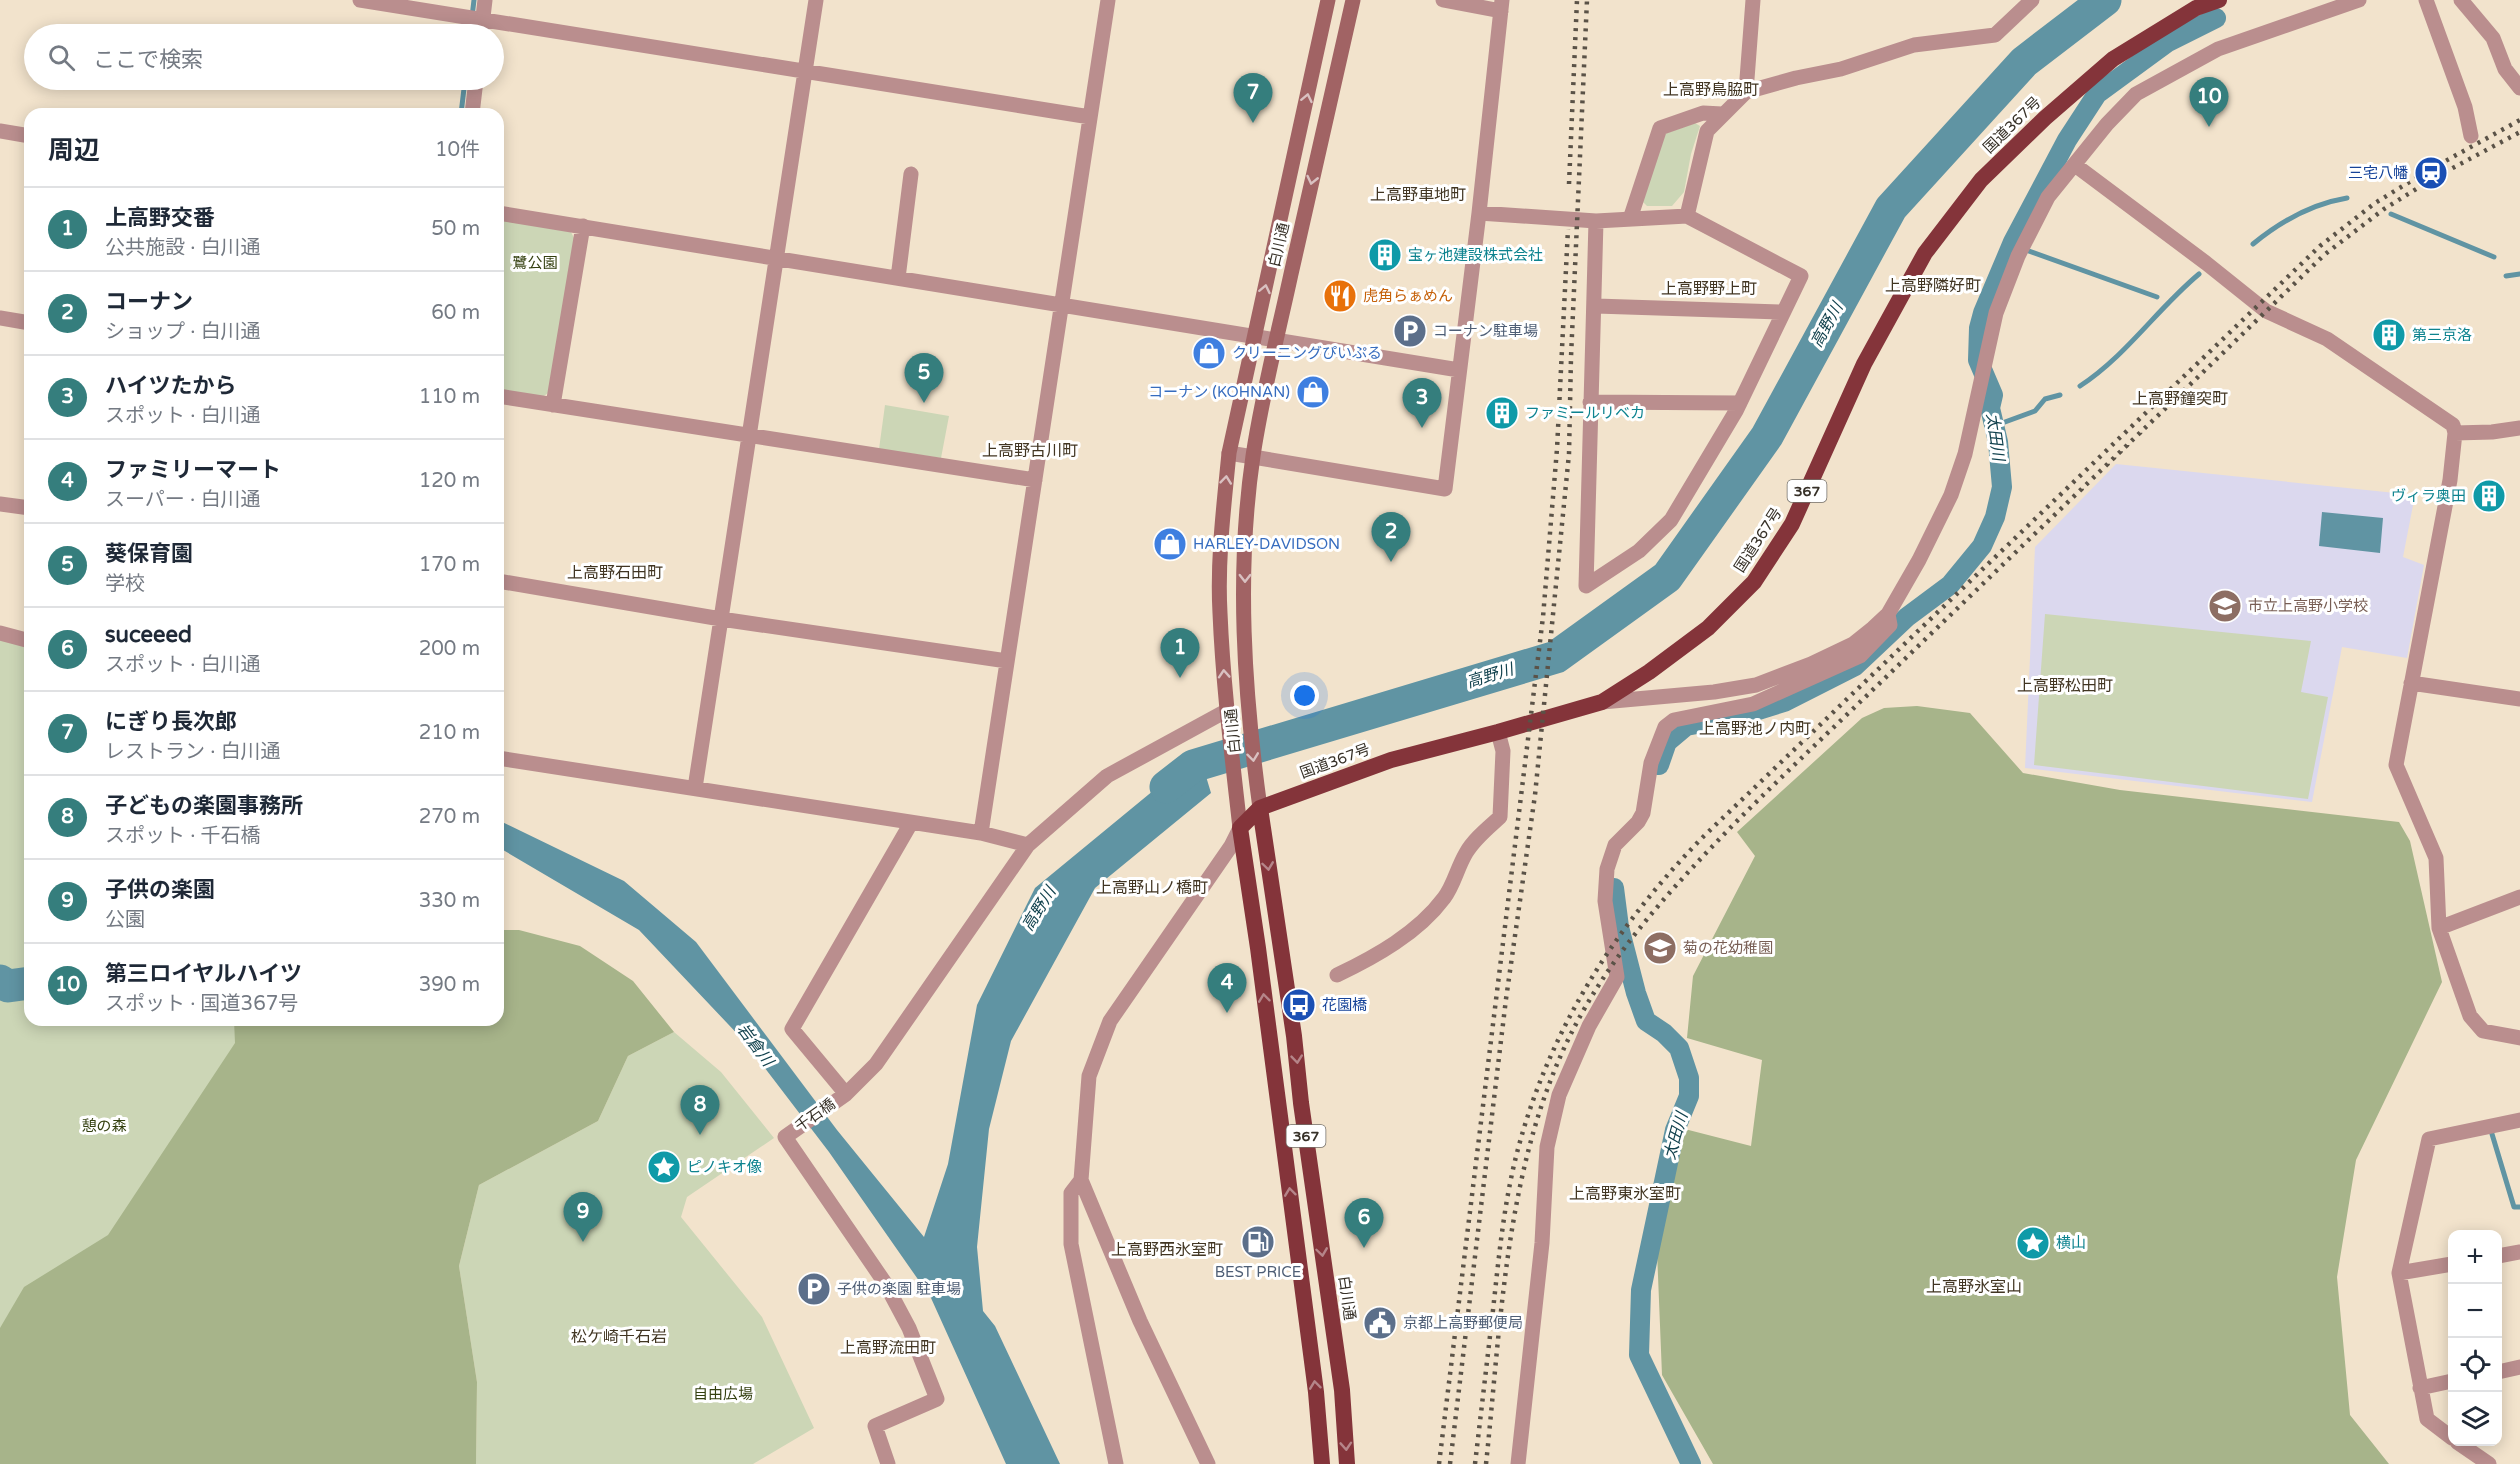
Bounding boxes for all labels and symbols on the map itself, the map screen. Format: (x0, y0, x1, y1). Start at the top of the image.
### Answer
pin: 7 (1234, 74, 1272, 123)
pin: 10 (2190, 78, 2228, 127)
district label: 上高野鳥脇町 (1663, 80, 1759, 100)
one-way arrow (1299, 93, 1312, 103)
street label: 国道367号 (1979, 93, 2045, 157)
station icon: 三宅八幡 (2413, 155, 2449, 191)
place label: 三宅八幡 (2348, 164, 2408, 182)
one-way arrow (1307, 175, 1320, 185)
district label: 上高野車地町 (1370, 185, 1466, 205)
street label: 白川通 (1265, 221, 1293, 269)
building icon: 宝ヶ池建設株式会社 (1367, 237, 1403, 273)
place label: 宝ヶ池建設株式会社 (1408, 246, 1543, 264)
park label: 鷺公園 (512, 254, 558, 272)
district label: 上高野隣好町 (1885, 276, 1981, 296)
restaurant icon: 虎角らぁめん (1322, 278, 1358, 314)
district label: 上高野野上町 (1661, 279, 1757, 299)
one-way arrow (1257, 284, 1270, 294)
place label: 虎角らぁめん (1363, 287, 1453, 305)
water label: 高野川 (1807, 297, 1848, 351)
parking icon: コーナン駐車場 (1392, 313, 1428, 349)
building icon: 第三京洛 (2371, 317, 2407, 353)
place label: コーナン駐車場 (1433, 322, 1538, 340)
place label: 第三京洛 (2412, 326, 2472, 344)
shop icon: クリーニングぴいぷる (1191, 335, 1227, 371)
place label: クリーニングぴいぷる (1232, 344, 1382, 362)
pin: 5 (904, 354, 944, 403)
shop icon: コーナン (KOHNAN) (1295, 374, 1331, 410)
pin: 3 (1402, 378, 1442, 428)
place label: コーナン (KOHNAN) (1148, 383, 1290, 401)
district label: 上高野鐘突町 (2132, 389, 2228, 409)
building icon: ファミールリベカ (1484, 395, 1520, 431)
place label: ファミールリベカ (1525, 404, 1645, 422)
water label: 太田川 (1982, 412, 2009, 464)
district label: 上高野古川町 (982, 441, 1078, 461)
one-way arrow (1220, 475, 1232, 484)
building icon: ヴィラ奥田 (2471, 478, 2507, 514)
road number: 367 (1788, 480, 1826, 502)
place label: ヴィラ奥田 (2391, 487, 2466, 505)
street label: 国道367号 (1731, 504, 1785, 576)
pin: 2 (1372, 512, 1410, 562)
shop icon: HARLEY-DAVIDSON (1152, 526, 1188, 562)
place label: HARLEY-DAVIDSON (1193, 535, 1340, 553)
district label: 上高野石田町 (567, 563, 663, 583)
one-way arrow (1239, 574, 1251, 583)
school or university icon: 市立上高野小学校 (2207, 588, 2243, 624)
place label: 市立上高野小学校 (2248, 597, 2368, 615)
pin: 1 (1160, 628, 1200, 678)
water label: 高野川 (1464, 659, 1518, 693)
one-way arrow (1217, 670, 1230, 679)
district label: 上高野松田町 (2017, 676, 2113, 696)
your location (1290, 681, 1319, 710)
street label: 白川通 (1222, 708, 1244, 754)
district label: 上高野池ノ内町 (1699, 719, 1811, 739)
street label: 国道367号 (1297, 740, 1373, 782)
one-way arrow (1247, 752, 1259, 762)
one-way arrow (1262, 861, 1274, 871)
district label: 上高野山ノ橋町 (1096, 878, 1208, 898)
water label: 高野川 (1018, 882, 1061, 935)
school or university icon: 菊の花幼稚園 (1642, 930, 1678, 966)
place label: 菊の花幼稚園 (1683, 939, 1773, 957)
pin: 4 (1208, 964, 1246, 1013)
bus stop icon: 花園橋 (1281, 987, 1317, 1023)
one-way arrow (1259, 994, 1271, 1003)
place label: 花園橋 (1322, 996, 1367, 1014)
water label: 岩倉川 (733, 1020, 779, 1072)
one-way arrow (1290, 1054, 1302, 1063)
pin: 8 (680, 1086, 720, 1135)
street label: 千石橋 (791, 1095, 839, 1135)
water label: 太田川 (1660, 1108, 1693, 1162)
park label: 憩の森 (81, 1117, 127, 1135)
road number: 367 (1286, 1125, 1326, 1147)
place icon: ピノキオ像 (646, 1149, 682, 1185)
place label: ピノキオ像 (687, 1158, 762, 1176)
district label: 上高野東氷室町 (1569, 1184, 1681, 1204)
one-way arrow (1284, 1187, 1296, 1196)
pin: 9 (564, 1192, 602, 1242)
pin: 6 (1344, 1198, 1384, 1248)
fuel station icon: BEST PRICE (1240, 1224, 1276, 1260)
place icon: 横山 (2015, 1225, 2051, 1261)
place label: 横山 (2056, 1234, 2086, 1252)
district label: 上高野西氷室町 (1111, 1240, 1223, 1260)
one-way arrow (1316, 1248, 1328, 1257)
place label: BEST PRICE (1215, 1263, 1301, 1281)
parking icon: 子供の楽園 駐車場 (796, 1271, 832, 1307)
street label: 白川通 (1335, 1274, 1359, 1322)
district label: 上高野氷室山 (1926, 1277, 2022, 1297)
place label: 子供の楽園 駐車場 (837, 1280, 961, 1298)
public building icon: 京都上高野郵便局 (1362, 1305, 1398, 1341)
place label: 京都上高野郵便局 (1403, 1314, 1523, 1332)
district label: 松ケ崎千石岩 (571, 1327, 667, 1347)
district label: 上高野流田町 (840, 1338, 936, 1358)
one-way arrow (1309, 1380, 1322, 1389)
park label: 自由広場 (693, 1385, 753, 1403)
one-way arrow (1339, 1441, 1352, 1450)

